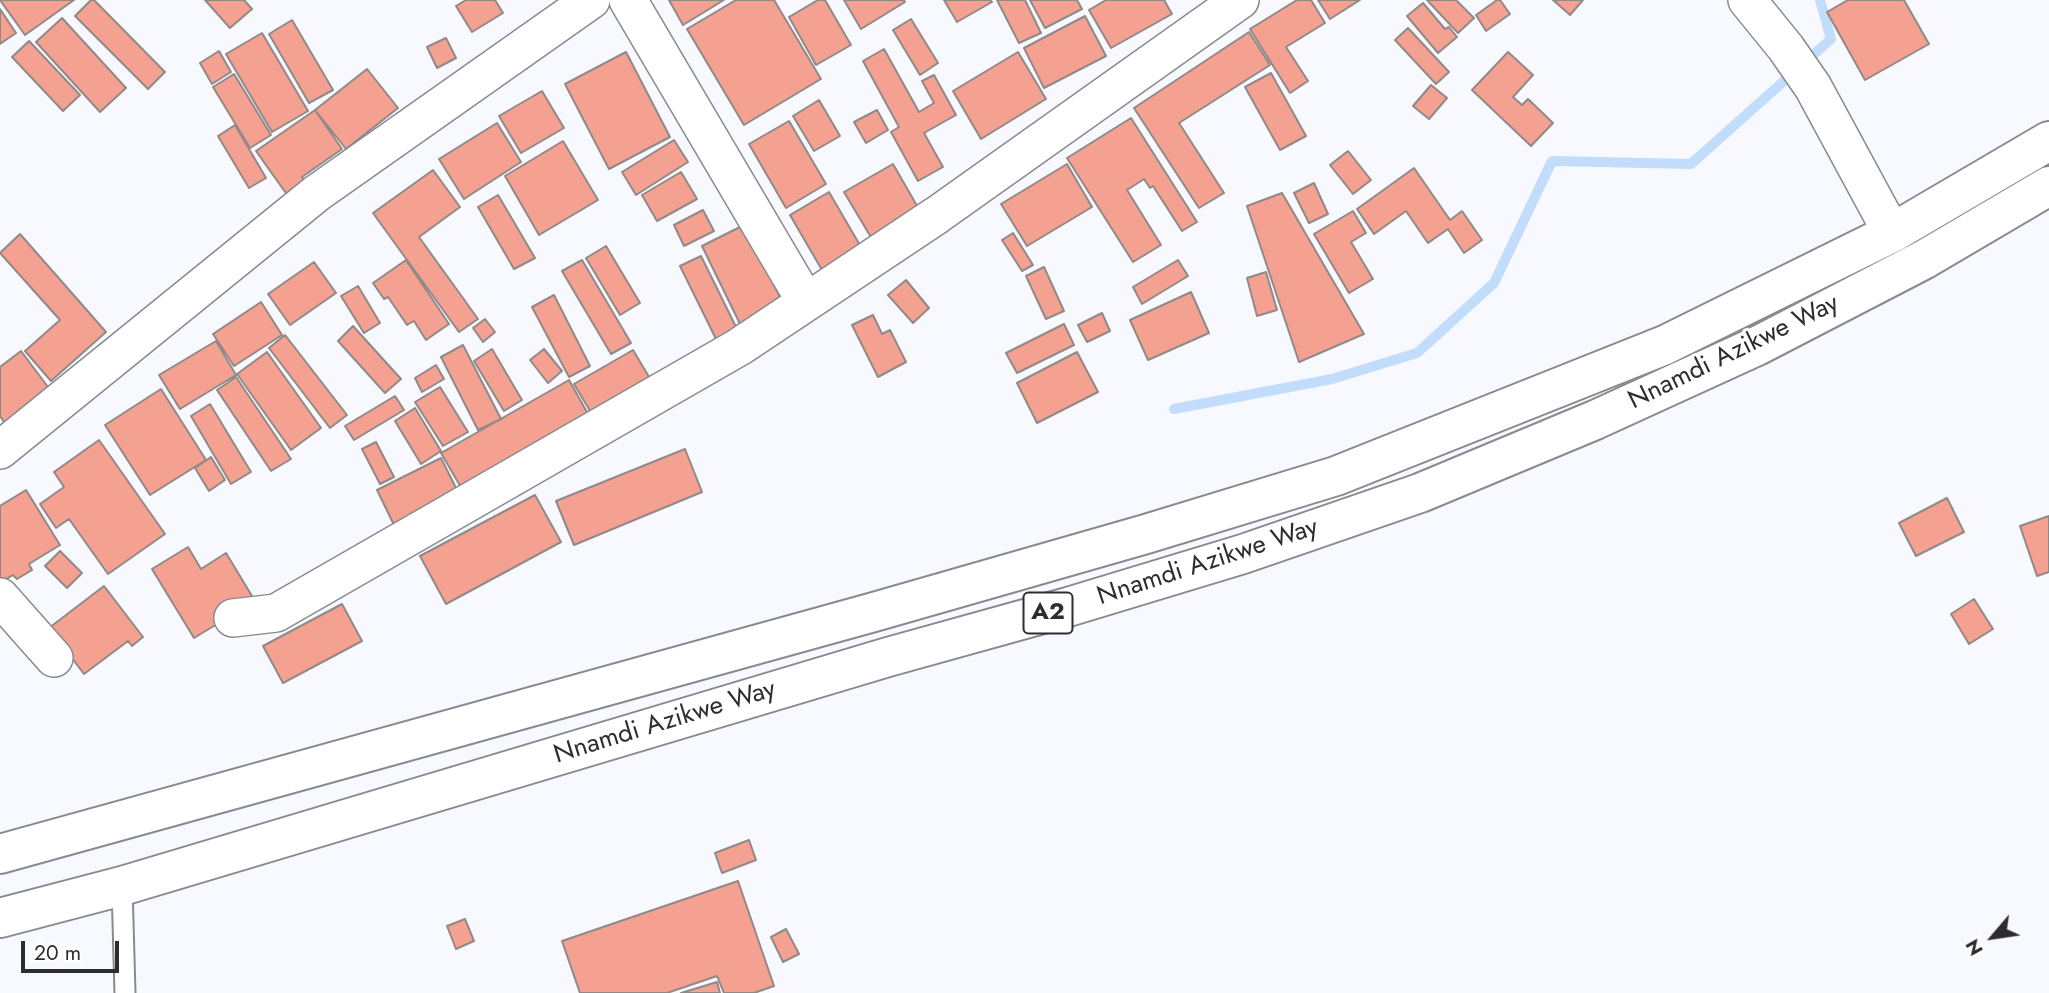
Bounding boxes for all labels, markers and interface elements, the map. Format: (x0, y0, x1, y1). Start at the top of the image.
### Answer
street label: Nnamdi Azikwe Way (1624, 288, 1844, 418)
street label: Nnamdi Azikwe Way (1094, 513, 1322, 613)
road number: A2 (1024, 592, 1072, 634)
street label: Nnamdi Azikwe Way (550, 674, 780, 772)
north arrow (1958, 902, 2028, 972)
scale bar (24, 926, 122, 970)
text: N (1959, 934, 1990, 961)
text: 20 m (34, 938, 81, 968)

